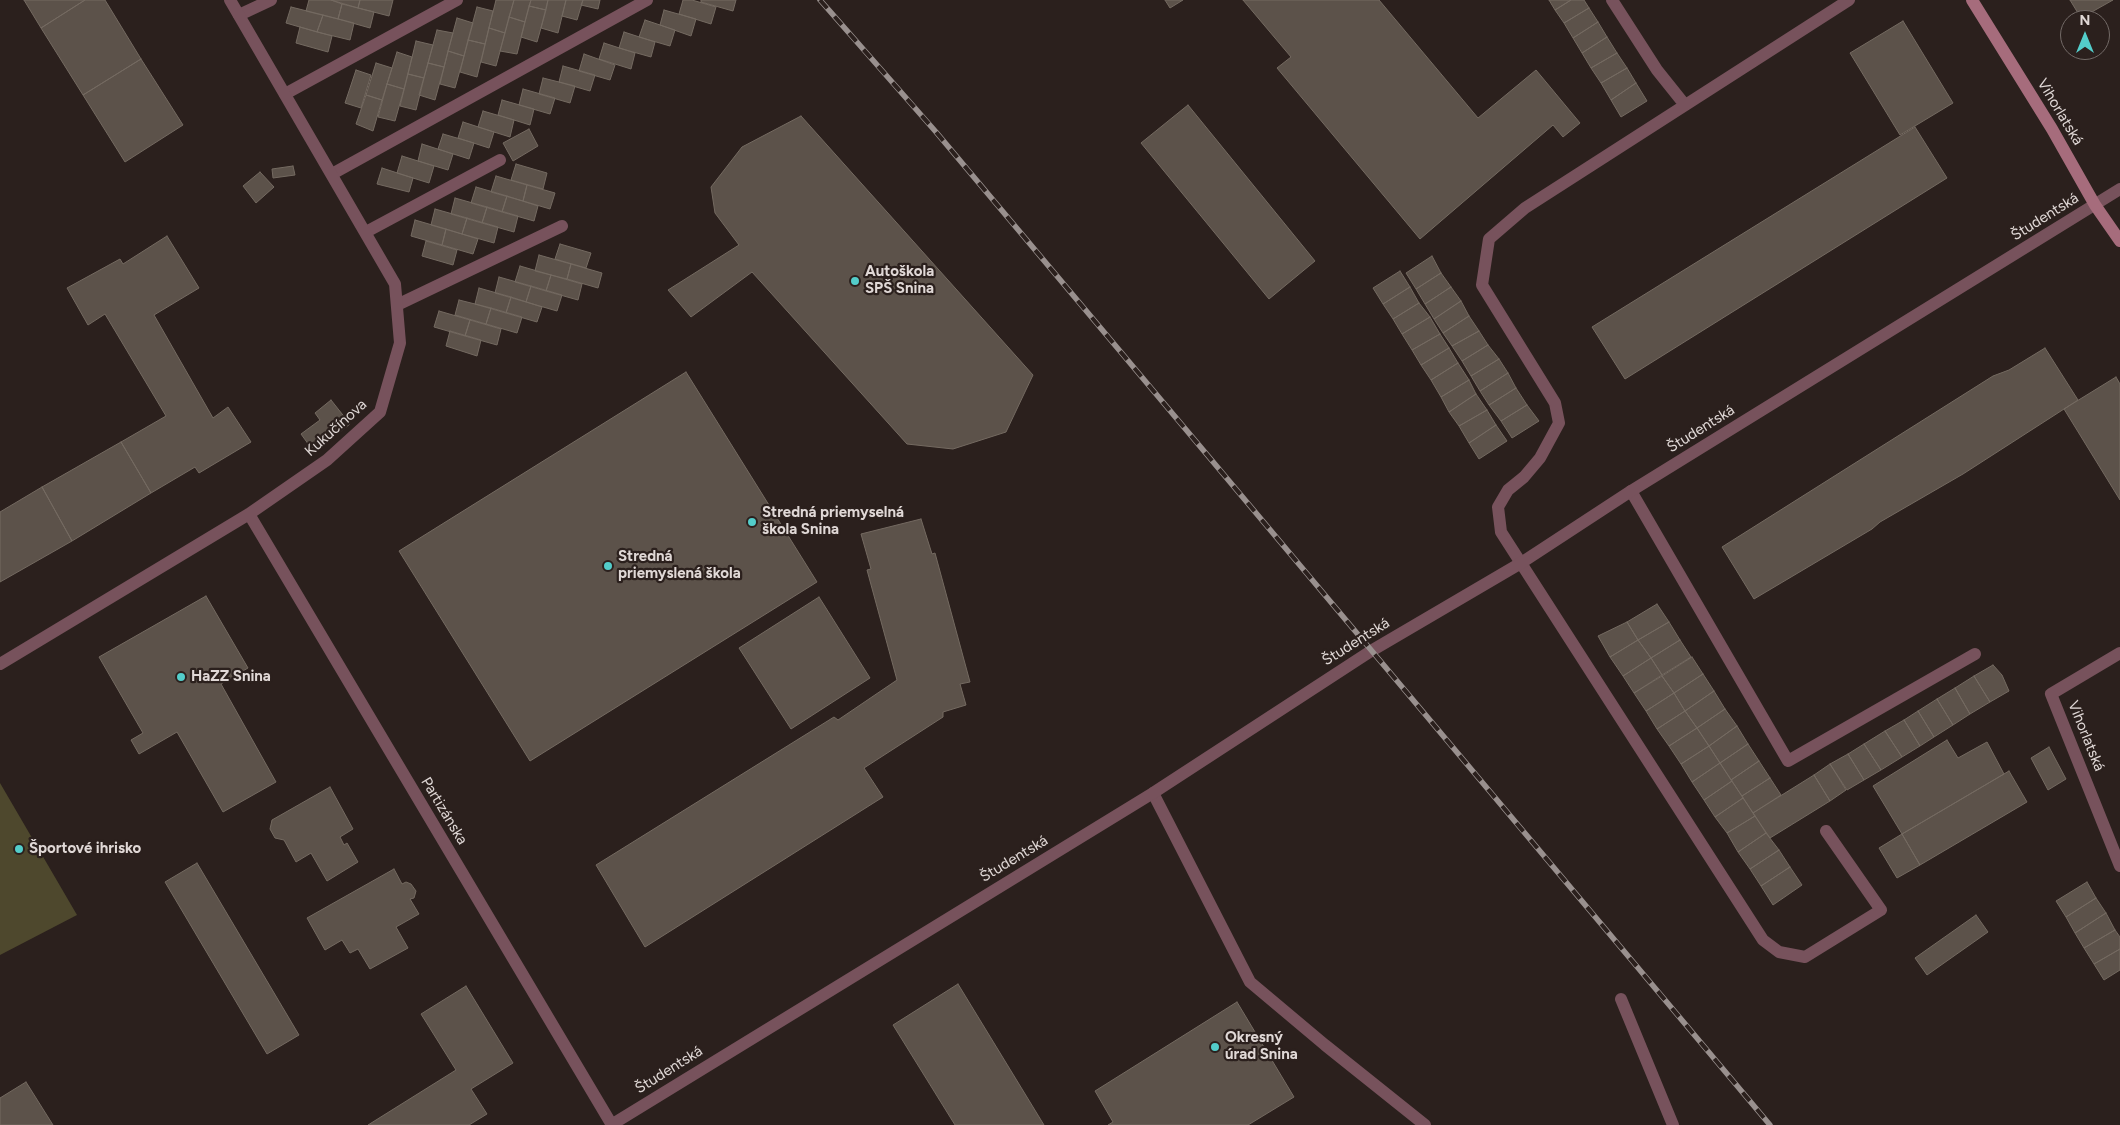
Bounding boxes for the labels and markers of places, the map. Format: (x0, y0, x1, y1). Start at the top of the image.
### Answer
place label: Autoškola SPŠ Snina (865, 263, 934, 298)
marker: Autoškola SPŠ Snina (849, 275, 861, 287)
place label: Stredná priemyselná škola Snina (762, 504, 904, 539)
marker: Stredná priemyselná škola Snina (746, 516, 758, 528)
place label: Stredná priemyslená škola (618, 548, 741, 583)
marker: Stredná priemyslená škola (602, 560, 614, 572)
place label: HaZZ Snina (191, 668, 271, 686)
marker: HaZZ Snina (175, 671, 187, 683)
place label: Športové ihrisko (29, 840, 141, 858)
marker: Športové ihrisko (13, 843, 25, 855)
place label: Okresný úrad Snina (1225, 1029, 1298, 1064)
marker: Okresný úrad Snina (1209, 1041, 1221, 1053)

